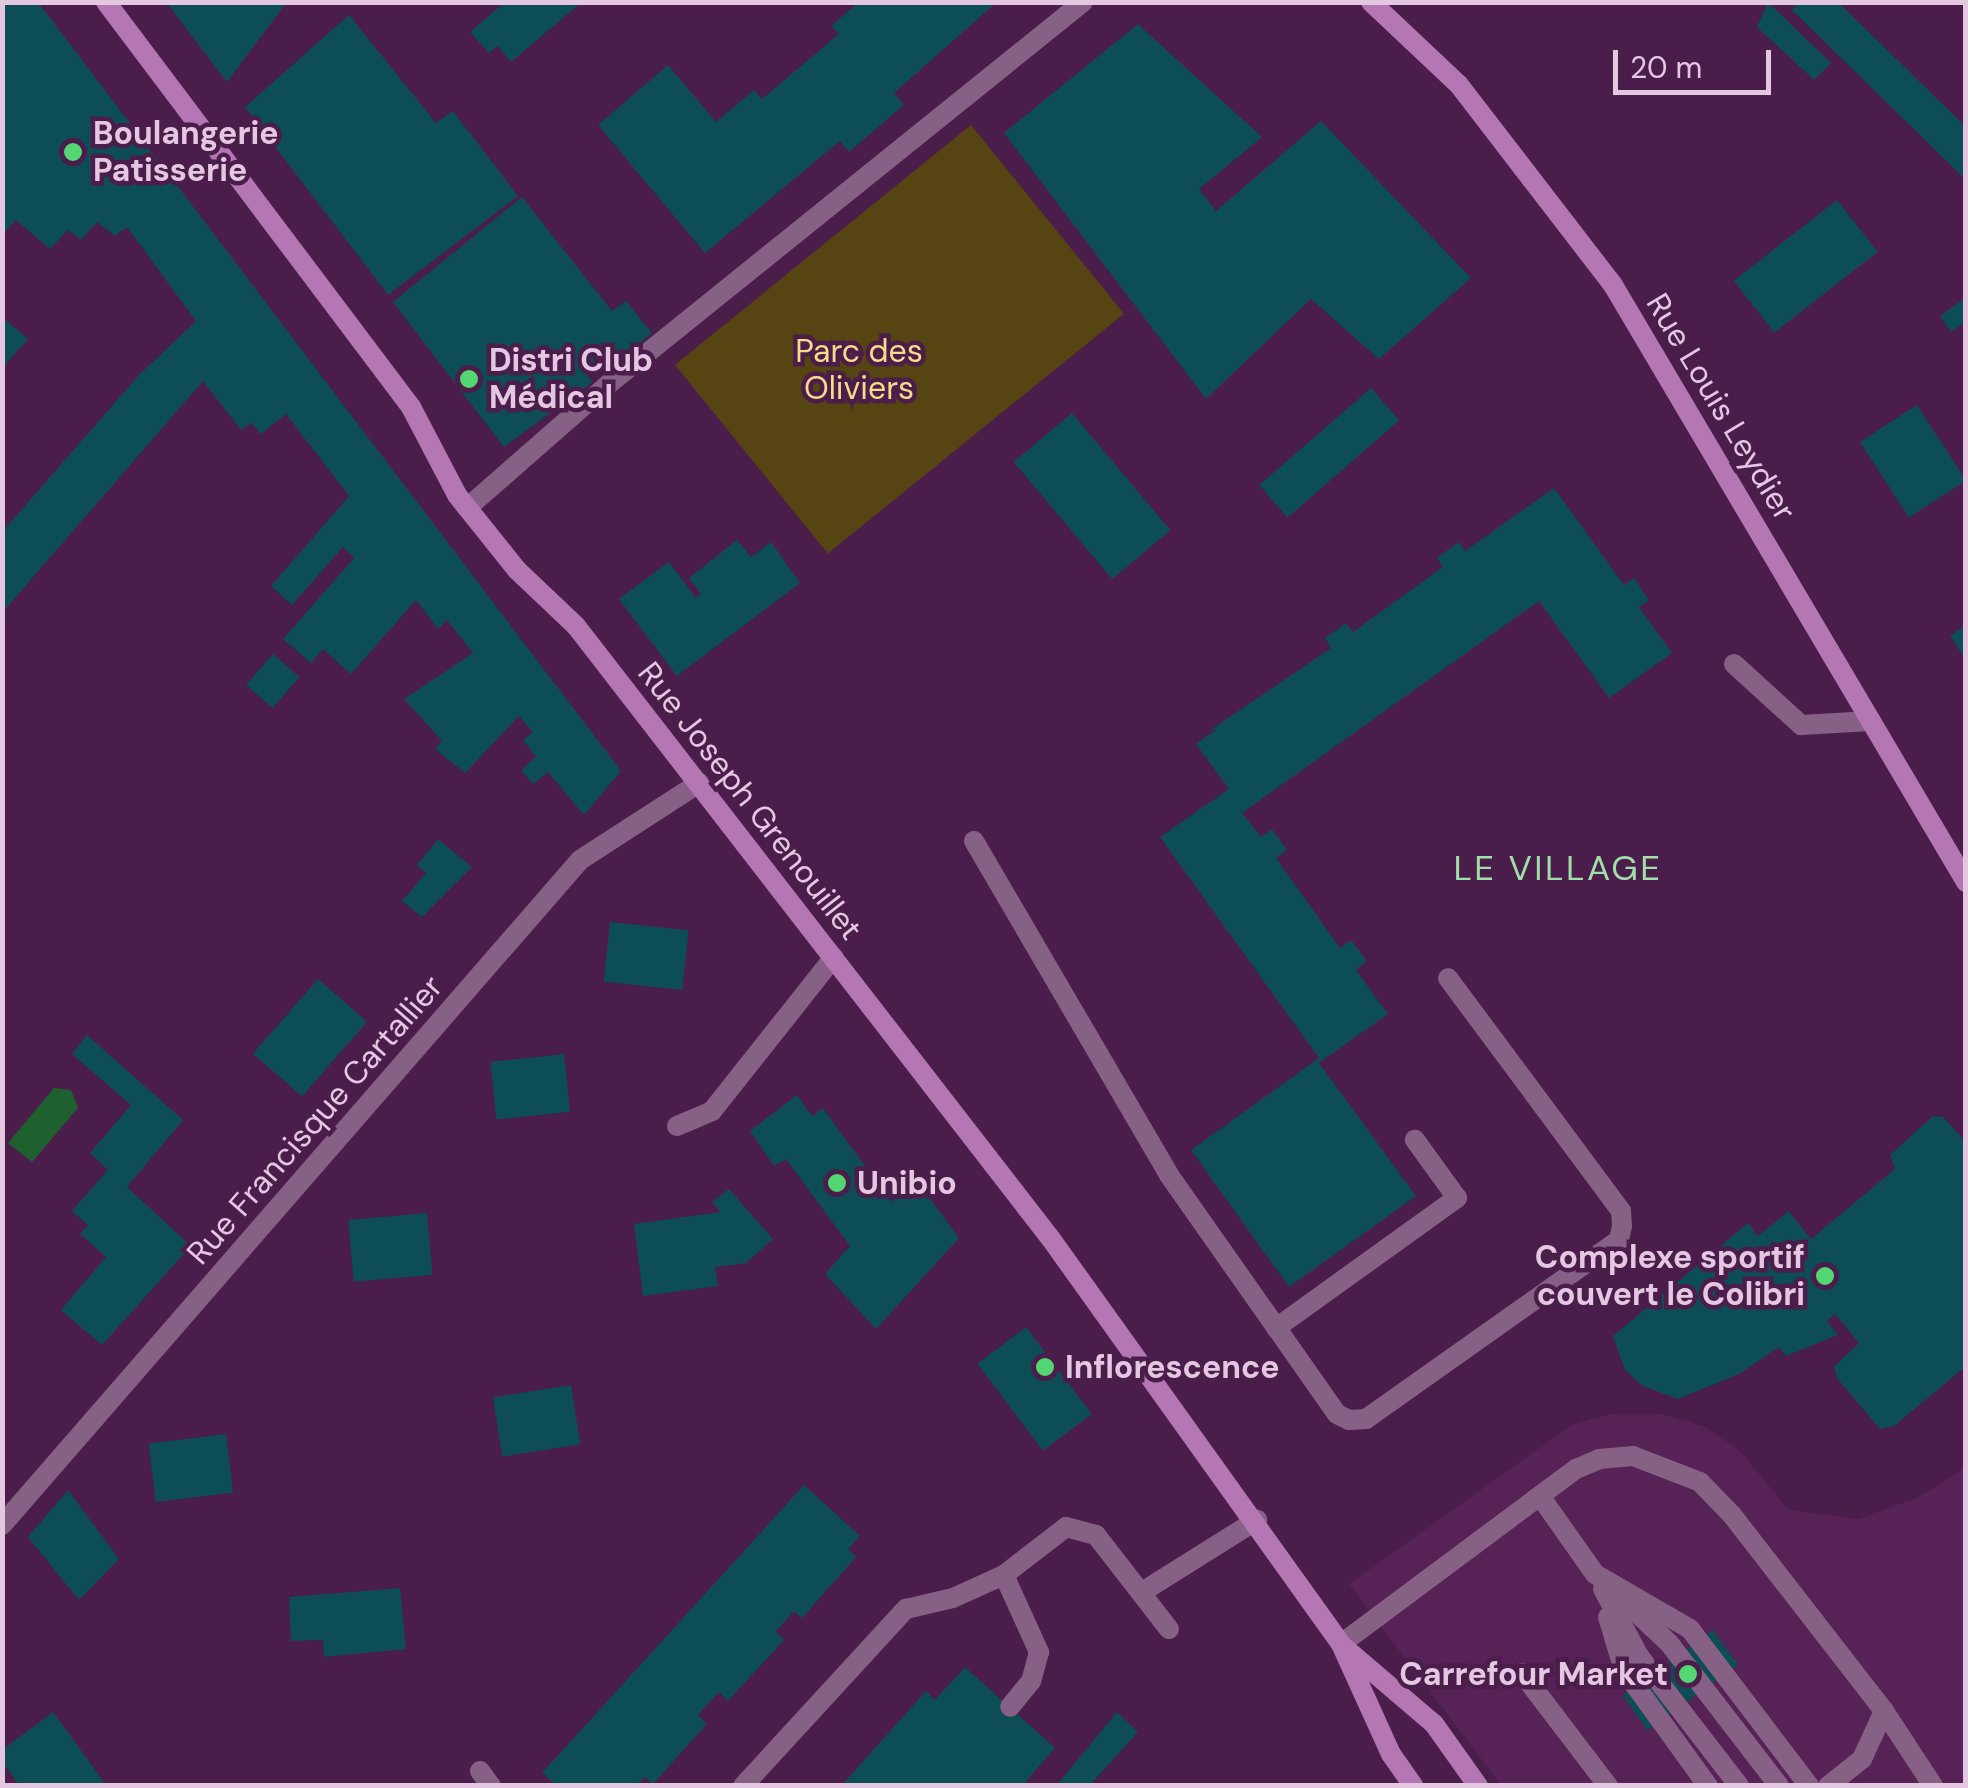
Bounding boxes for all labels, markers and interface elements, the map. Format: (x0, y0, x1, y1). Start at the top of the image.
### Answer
scale bar (1618, 30, 1776, 92)
text: 20 m (1630, 48, 1702, 87)
place label: Boulangerie Patisserie (93, 115, 279, 190)
marker: Boulangerie Patisserie (62, 141, 84, 163)
street label: Rue Louis Leydier (1638, 287, 1804, 527)
park label: Parc des Oliviers (795, 333, 923, 408)
place label: Distri Club Médical (489, 342, 653, 417)
marker: Distri Club Médical (458, 368, 480, 390)
street label: Rue Joseph Grenouillet (630, 655, 870, 947)
district label: LE VILLAGE (1453, 847, 1663, 889)
street label: Rue Francisque Cartallier (179, 968, 451, 1272)
place label: Unibio (857, 1164, 957, 1202)
marker: Unibio (826, 1172, 848, 1194)
place label: Complexe sportif couvert le Colibri (1535, 1239, 1805, 1314)
marker: Complexe sportif couvert le Colibri (1814, 1265, 1836, 1287)
place label: Inflorescence (1065, 1348, 1280, 1386)
marker: Inflorescence (1034, 1356, 1056, 1378)
place label: Carrefour Market (1399, 1655, 1668, 1693)
marker: Carrefour Market (1677, 1663, 1699, 1685)

